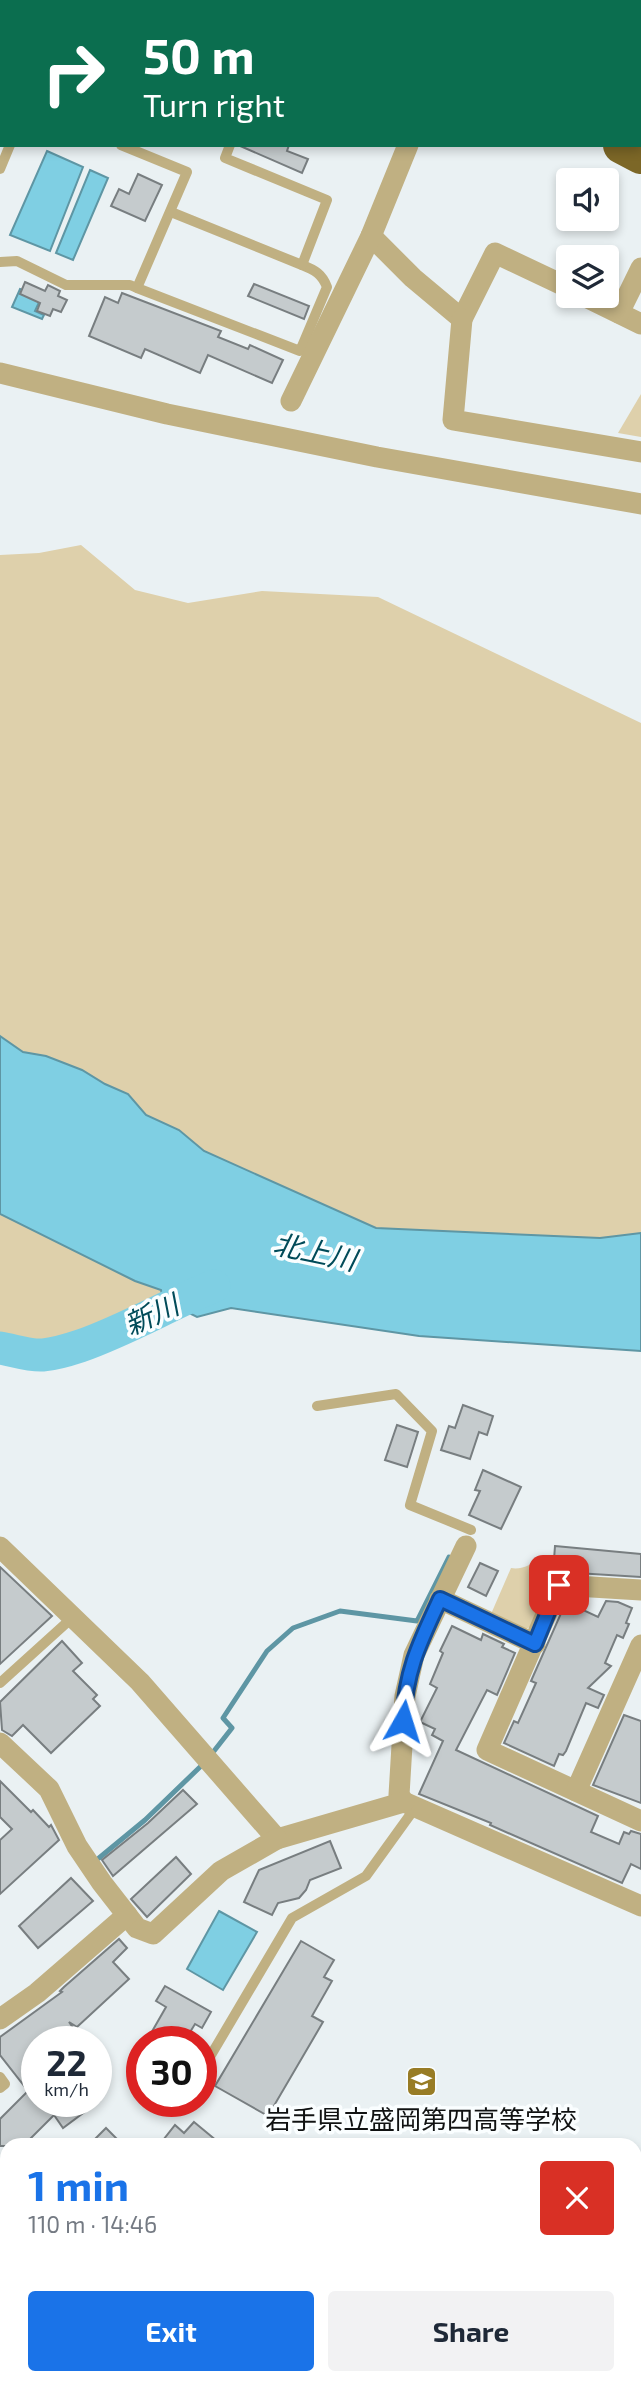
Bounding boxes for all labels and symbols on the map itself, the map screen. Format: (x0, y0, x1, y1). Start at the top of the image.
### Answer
water label: 北上川 (270, 1226, 363, 1277)
water label: 新川 (118, 1285, 186, 1341)
pin (529, 1555, 589, 1615)
position arrow (366, 1684, 440, 1758)
speed limit sign: 30 (126, 2026, 217, 2117)
school or university icon: 岩手県立盛岡第四高等学校 (404, 2065, 438, 2099)
place label: 岩手県立盛岡第四高等学校 (265, 2103, 577, 2134)

